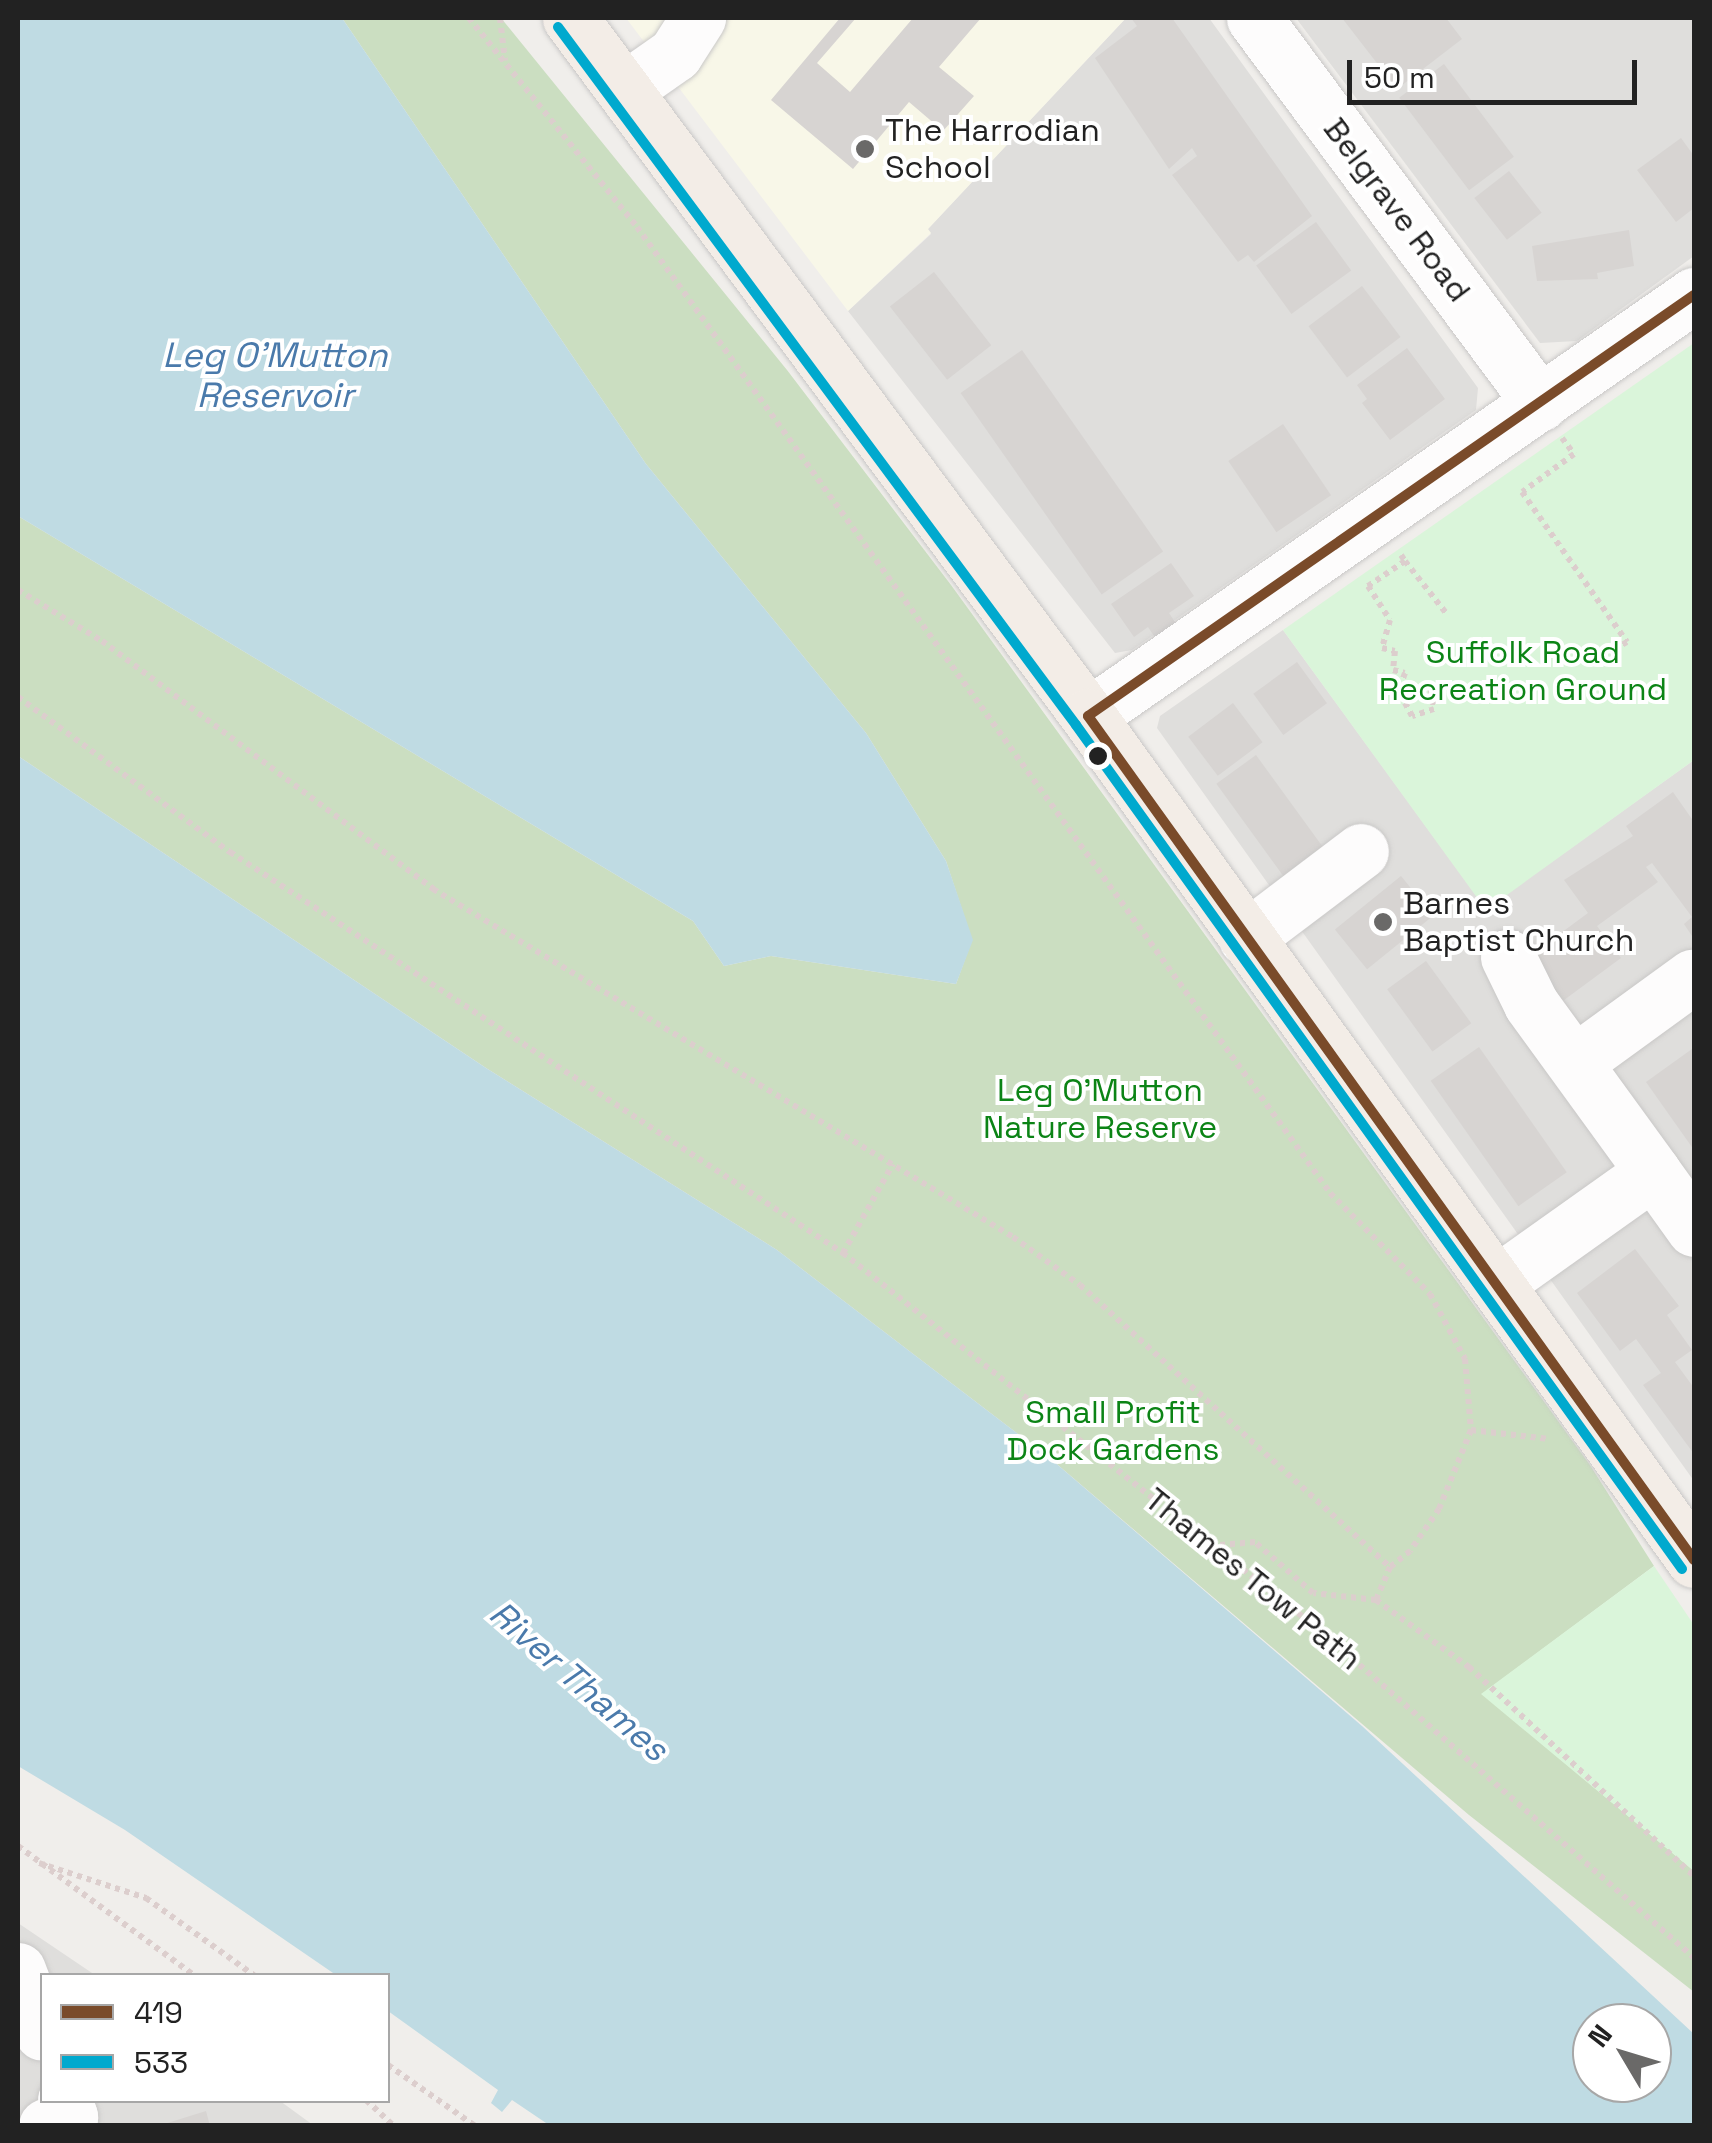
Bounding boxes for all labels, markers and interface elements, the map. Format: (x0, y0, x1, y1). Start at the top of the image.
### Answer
scale bar (1352, 40, 1642, 102)
text: 50 m (1364, 58, 1435, 97)
street label: Belgrave Road (1316, 111, 1478, 309)
place label: The Harrodian School (885, 112, 1100, 187)
marker: The Harrodian School (854, 138, 876, 160)
water label: Leg O'Mutton Reservoir (162, 334, 388, 416)
park label: Suffolk Road Recreation Ground (1379, 634, 1667, 709)
unlabelled marker (1088, 746, 1108, 766)
place label: Barnes Baptist Church (1403, 885, 1634, 960)
marker: Barnes Baptist Church (1372, 911, 1394, 933)
park label: Leg O'Mutton Nature Reserve (983, 1072, 1217, 1147)
park label: Small Profit Dock Gardens (1007, 1394, 1219, 1469)
street label: Thames Tow Path (1137, 1480, 1369, 1678)
water label: River Thames (481, 1592, 677, 1770)
legend (40, 1973, 390, 2103)
text: 419 (134, 1993, 183, 2032)
north arrow (1572, 2003, 1672, 2103)
text: N (1580, 2017, 1620, 2054)
text: 533 (134, 2043, 188, 2082)

